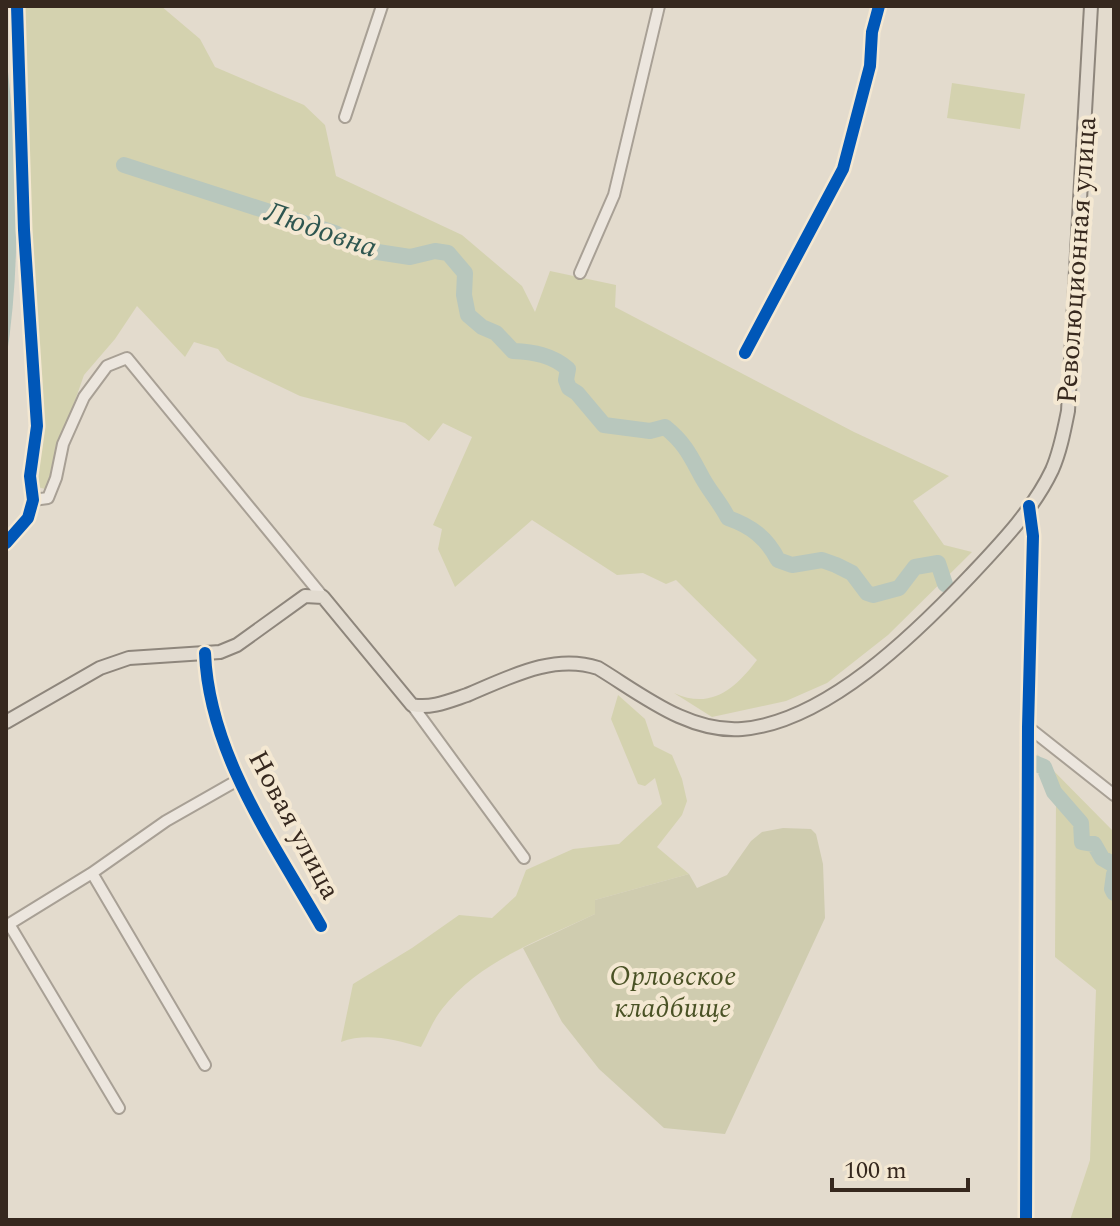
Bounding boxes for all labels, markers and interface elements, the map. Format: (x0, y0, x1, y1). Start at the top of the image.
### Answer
street label: Революционная улица (1046, 115, 1109, 405)
water label: Людовна (258, 189, 384, 271)
street label: Новая улица (237, 743, 352, 908)
park label: Орловское кладбище (610, 955, 736, 1030)
scale bar (832, 1142, 968, 1192)
text: 100 m (844, 1153, 907, 1189)

